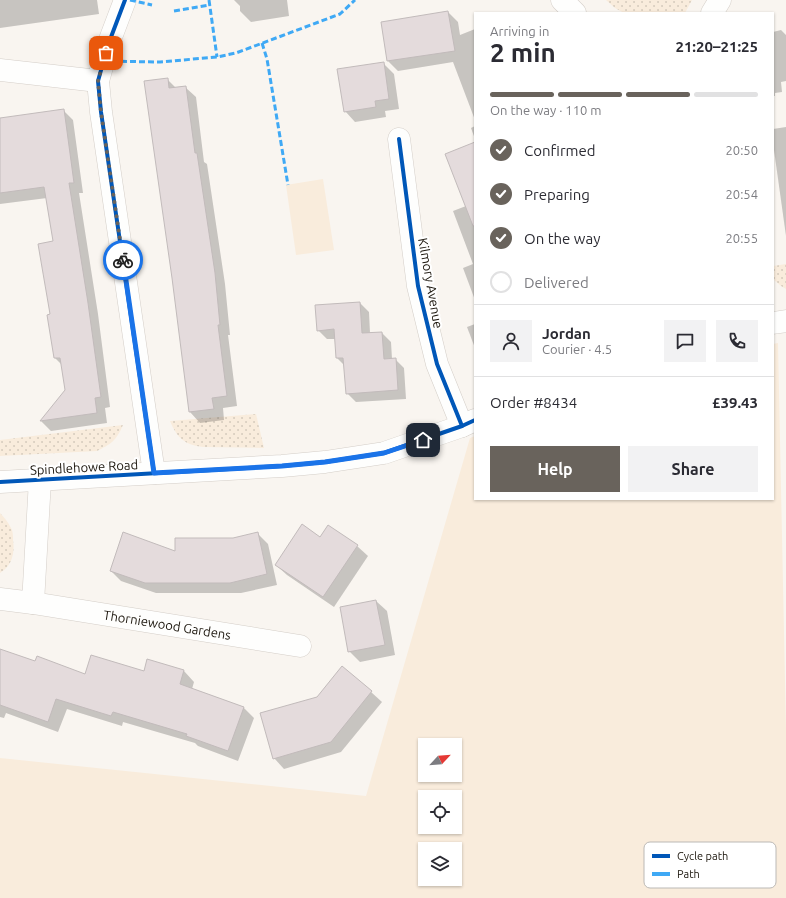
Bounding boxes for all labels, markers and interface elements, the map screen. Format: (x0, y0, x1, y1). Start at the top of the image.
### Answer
text: Arriving in (490, 24, 549, 38)
pin (89, 36, 123, 70)
text: 2 min (490, 38, 556, 67)
text: 21:20–21:25 (675, 38, 758, 55)
icon: bag (95, 42, 117, 64)
text: On the way · 110 m (490, 103, 602, 117)
icon: check (490, 139, 512, 161)
text: Confirmed (524, 142, 596, 159)
text: 20:50 (725, 143, 758, 157)
icon: check (490, 183, 512, 205)
text: Preparing (524, 186, 590, 203)
text: 20:54 (725, 187, 758, 201)
icon: check (490, 227, 512, 249)
text: On the way (524, 230, 600, 247)
text: 20:55 (725, 231, 758, 245)
street label: Kilmory Avenue (416, 237, 446, 329)
courier (103, 240, 143, 280)
icon: bike (112, 249, 134, 271)
text: Delivered (524, 274, 589, 291)
button: person (490, 320, 532, 362)
button: chat (664, 320, 706, 362)
button: phone (716, 320, 758, 362)
text: Jordan (542, 325, 591, 342)
text: Courier · 4.5 (542, 342, 612, 356)
text: Order #8434 (490, 394, 577, 411)
text: £39.43 (712, 394, 758, 411)
pin (406, 423, 440, 457)
icon: home (412, 429, 434, 451)
button: Help (490, 446, 620, 492)
button: Share (628, 446, 758, 492)
street label: Spindlehowe Road (30, 457, 138, 477)
street label: Thorniewood Gardens (102, 607, 232, 642)
north arrow (418, 738, 462, 782)
map controls (418, 738, 462, 886)
button: locate (418, 790, 462, 834)
button: layers (418, 842, 462, 886)
legend (644, 842, 776, 888)
text: Cycle path (677, 850, 728, 862)
text: Path (677, 868, 700, 880)

